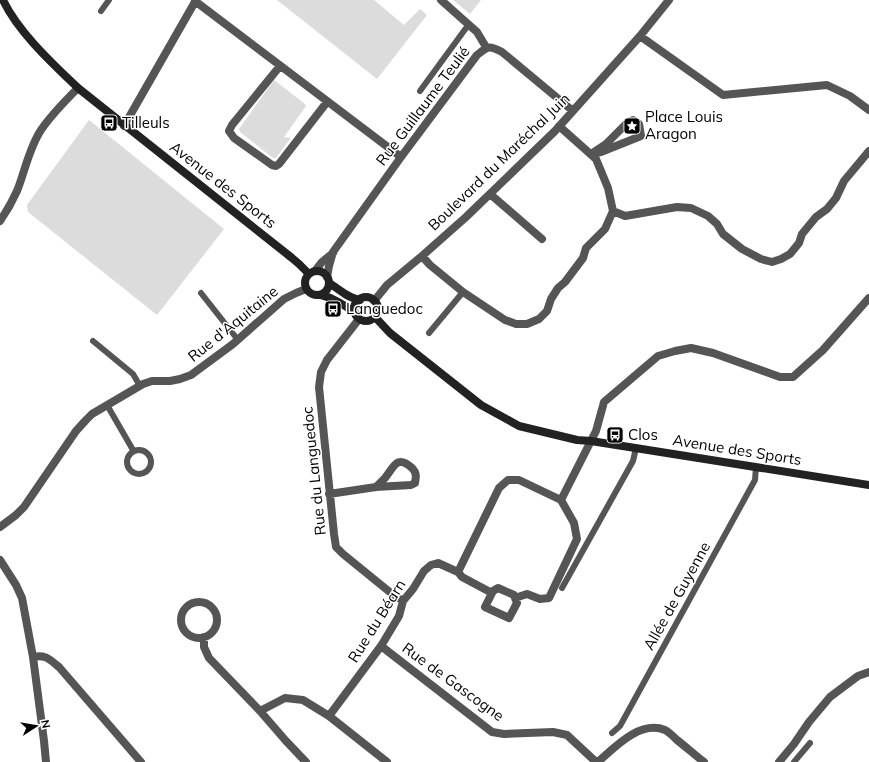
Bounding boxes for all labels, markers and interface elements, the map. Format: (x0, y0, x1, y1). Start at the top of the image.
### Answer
street label: Rue Guillaume Teulié (372, 42, 474, 169)
street label: Boulevard du Maréchal Juin (424, 89, 573, 234)
place label: Place Louis Aragon (645, 107, 723, 143)
bus stop icon: Tilleuls (99, 113, 119, 133)
place label: Tilleuls (122, 113, 170, 132)
place icon: Place Louis Aragon (622, 116, 642, 136)
street label: Avenue des Sports (166, 137, 280, 232)
street label: Rue d'Aquitaine (184, 281, 282, 366)
bus stop icon: Languedoc (323, 299, 343, 319)
place label: Languedoc (346, 299, 423, 318)
street label: Rue du Languedoc (297, 406, 330, 536)
bus stop icon: Clos (605, 425, 625, 445)
place label: Clos (628, 425, 658, 444)
street label: Avenue des Sports (671, 430, 803, 469)
street label: Allée de Guyenne (639, 538, 714, 653)
street label: Rue du Béarn (344, 576, 410, 666)
street label: Rue de Gascogne (399, 638, 508, 725)
north arrow (16, 706, 56, 746)
text: N (38, 718, 53, 729)

